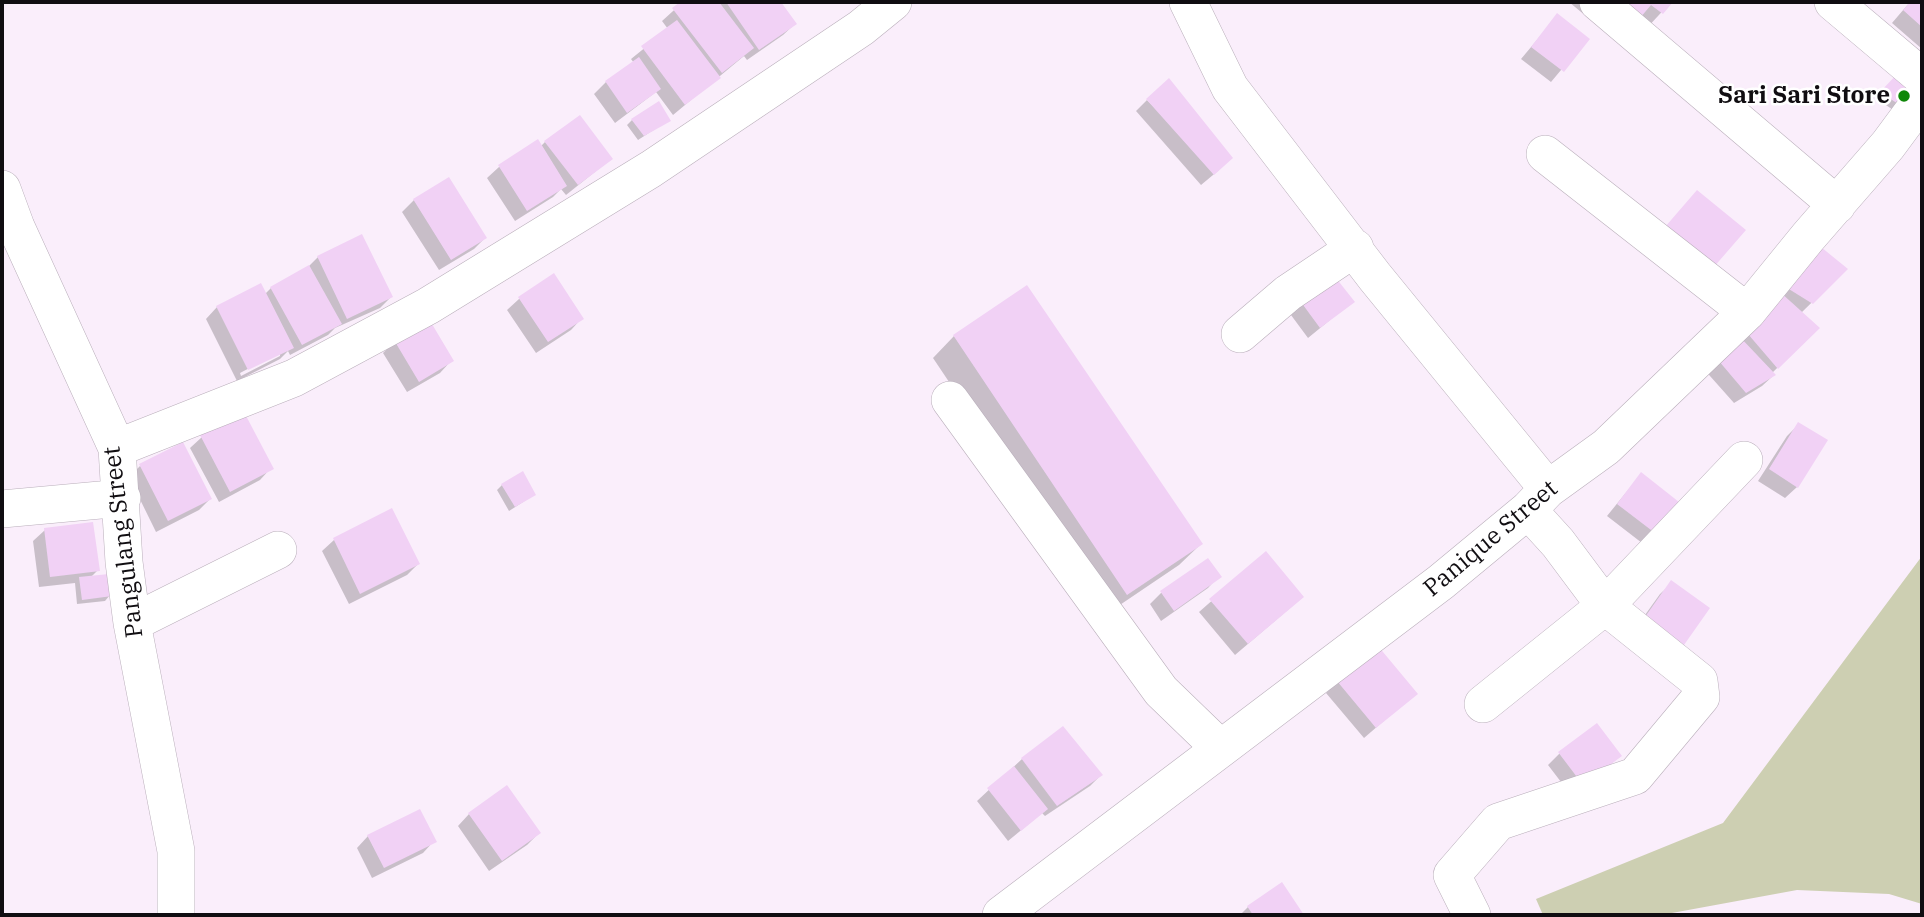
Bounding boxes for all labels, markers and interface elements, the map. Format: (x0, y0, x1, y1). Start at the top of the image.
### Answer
place label: Sari Sari Store (1718, 82, 1890, 110)
marker: Sari Sari Store (1896, 88, 1912, 104)
street label: Pangulang Street (98, 445, 150, 639)
street label: Panique Street (1418, 475, 1564, 603)

